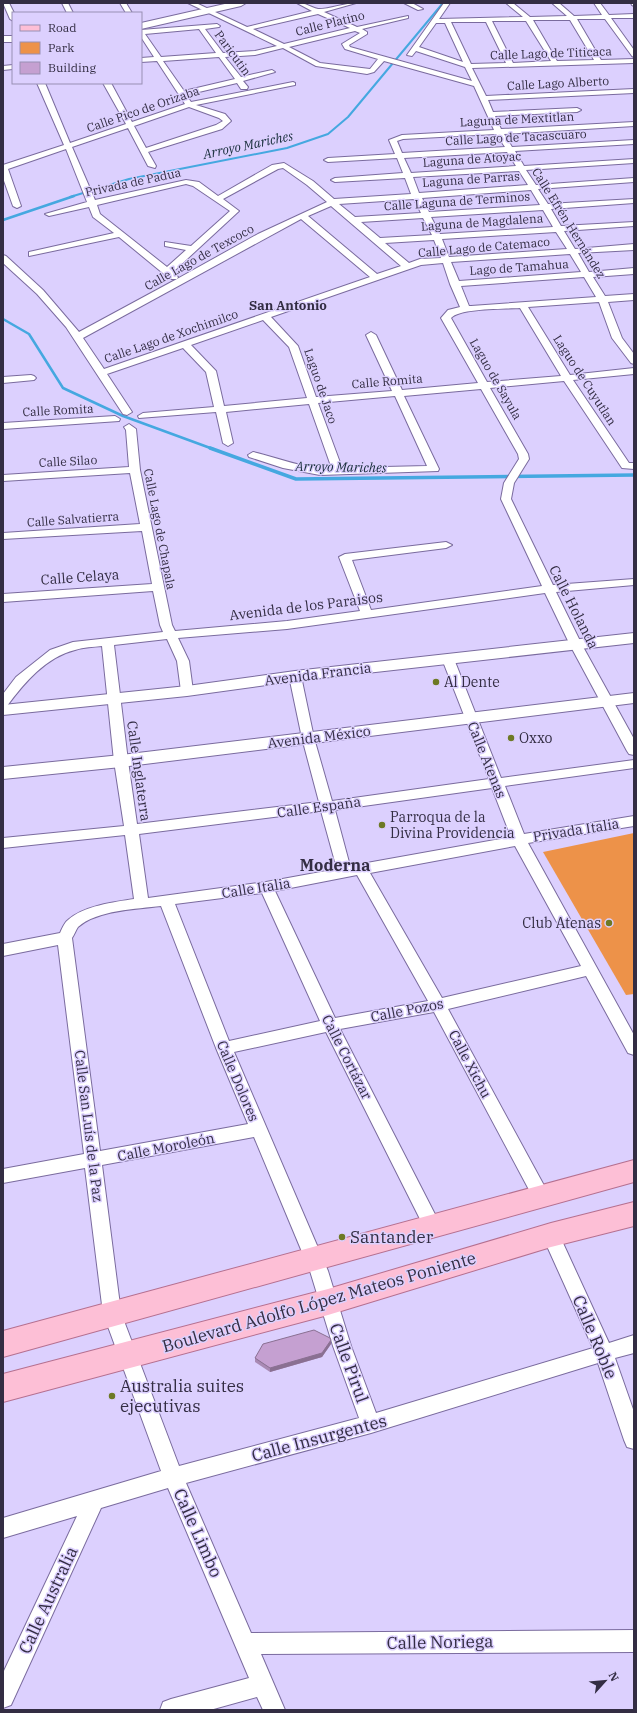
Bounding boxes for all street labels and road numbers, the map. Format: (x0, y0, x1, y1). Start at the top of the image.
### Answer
street label: Calle Platino (294, 7, 366, 39)
street label: Paricutin (212, 27, 255, 79)
street label: Calle Lago de Titicaca (490, 43, 613, 63)
street label: Calle Lago Alberto (507, 73, 610, 93)
street label: Calle Pico de Orizaba (85, 83, 202, 135)
street label: Laguna de Mextitlan (459, 108, 575, 129)
street label: Calle Lago de Tacascuaro (445, 126, 587, 148)
street label: Laguna de Atoyac (422, 148, 522, 170)
street label: Privada de Padua (84, 164, 183, 199)
street label: Calle Efrén Hernández (529, 165, 609, 281)
street label: Laguna de Parras (422, 168, 521, 190)
street label: Calle Laguna de Terminos (384, 188, 531, 214)
street label: Laguna de Magdalena (420, 210, 544, 234)
street label: Calle Lago de Texcoco (142, 221, 256, 293)
street label: Calle Lago de Catemaco (417, 234, 551, 260)
street label: Lago de Tamahua (469, 256, 570, 278)
street label: Calle Lago de Xochimilco (102, 306, 240, 366)
street label: Laguo de Cuyutlan (550, 332, 620, 428)
street label: Laguo de Sayula (467, 336, 525, 423)
street label: Laguo de Jaco (301, 346, 341, 426)
street label: Calle Romita (351, 370, 424, 392)
street label: Calle Romita (22, 401, 94, 419)
street label: Calle Silao (38, 452, 98, 470)
street label: Calle Lago de Chapala (141, 467, 179, 591)
street label: Calle Salvatierra (27, 508, 120, 530)
street label: Calle Holanda (545, 562, 603, 652)
street label: Calle Celaya (40, 565, 120, 589)
street label: Avenida de los Paraisos (228, 588, 384, 624)
street label: Avenida Francia (264, 658, 373, 689)
street label: Calle Atenas (463, 719, 511, 801)
street label: Calle Inglaterra (123, 720, 155, 823)
street label: Avenida México (266, 722, 372, 752)
street label: Calle España (276, 792, 362, 822)
street label: Privada Italia (532, 814, 621, 846)
street label: Calle Italia (220, 874, 292, 902)
street label: Calle Pozos (369, 994, 445, 1026)
street label: Calle Cortázar (318, 1012, 376, 1103)
street label: Calle Xichu (445, 1027, 496, 1101)
street label: Calle Dolores (213, 1038, 263, 1124)
street label: Calle San Luís de la Paz (71, 1049, 107, 1203)
street label: Calle Moroleón (116, 1129, 216, 1165)
street label: Boulevard Adolfo López Mateos Poniente (160, 1247, 478, 1357)
street label: Calle Roble (568, 1292, 622, 1382)
street label: Calle Pirul (324, 1320, 374, 1406)
street label: Calle Insurgentes (249, 1409, 389, 1467)
street label: Calle Limbo (169, 1485, 227, 1581)
street label: Calle Australia (14, 1543, 82, 1657)
street label: Calle Noriega (387, 1630, 493, 1654)

